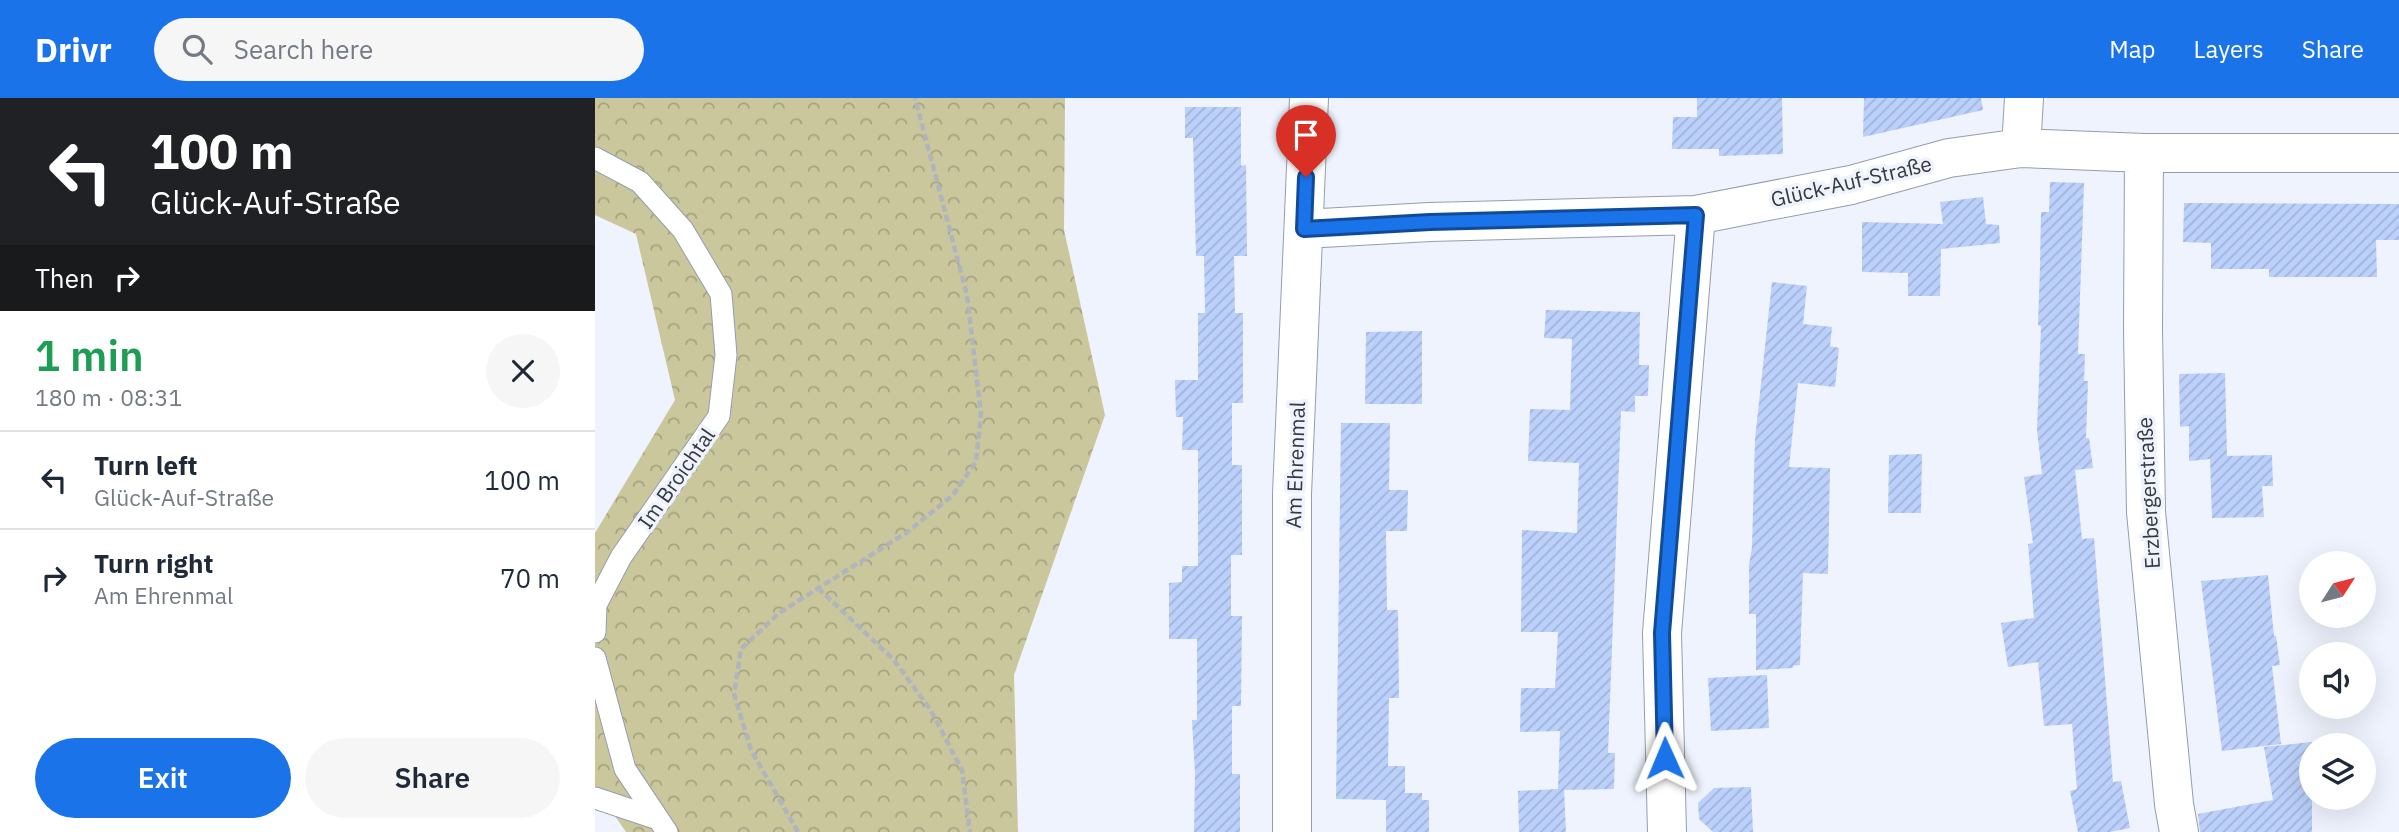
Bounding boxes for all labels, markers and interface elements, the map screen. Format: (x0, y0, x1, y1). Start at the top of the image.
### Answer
search box (154, 18, 644, 81)
text: Drivr (35, 28, 112, 71)
icon: search (178, 30, 216, 68)
text: Search here (234, 32, 373, 66)
text: Map (2109, 33, 2156, 65)
text: Layers (2194, 33, 2264, 65)
text: Share (2302, 33, 2364, 65)
pin (1276, 105, 1336, 177)
icon: arrive (1287, 116, 1325, 154)
text: 100 m (150, 119, 294, 182)
icon: left (35, 126, 126, 217)
street label: Glück-Auf-Straße (1768, 149, 1934, 213)
text: Glück-Auf-Straße (150, 181, 401, 223)
icon: right (108, 259, 146, 297)
text: Then (35, 261, 94, 295)
text: 1 min (35, 328, 144, 383)
button: close (486, 334, 560, 408)
text: 180 m · 08:31 (35, 382, 182, 412)
street label: Am Ehrenmal (1279, 401, 1311, 529)
street label: Erzbergerstraße (2130, 416, 2166, 570)
street label: Im Broichtal (631, 422, 721, 534)
text: Turn left (94, 448, 197, 482)
icon: left (35, 461, 73, 499)
text: 100 m (484, 463, 560, 497)
text: Glück-Auf-Straße (94, 482, 274, 512)
text: Turn right (94, 546, 213, 580)
north arrow (2299, 551, 2377, 628)
map controls (2299, 551, 2376, 810)
icon: right (35, 559, 73, 597)
text: 70 m (500, 561, 560, 595)
text: Am Ehrenmal (94, 580, 233, 610)
button: sound (2299, 642, 2376, 719)
position arrow (1628, 721, 1702, 795)
button: layers (2299, 733, 2376, 810)
button: Exit (35, 738, 291, 818)
button: Share (305, 738, 560, 818)

